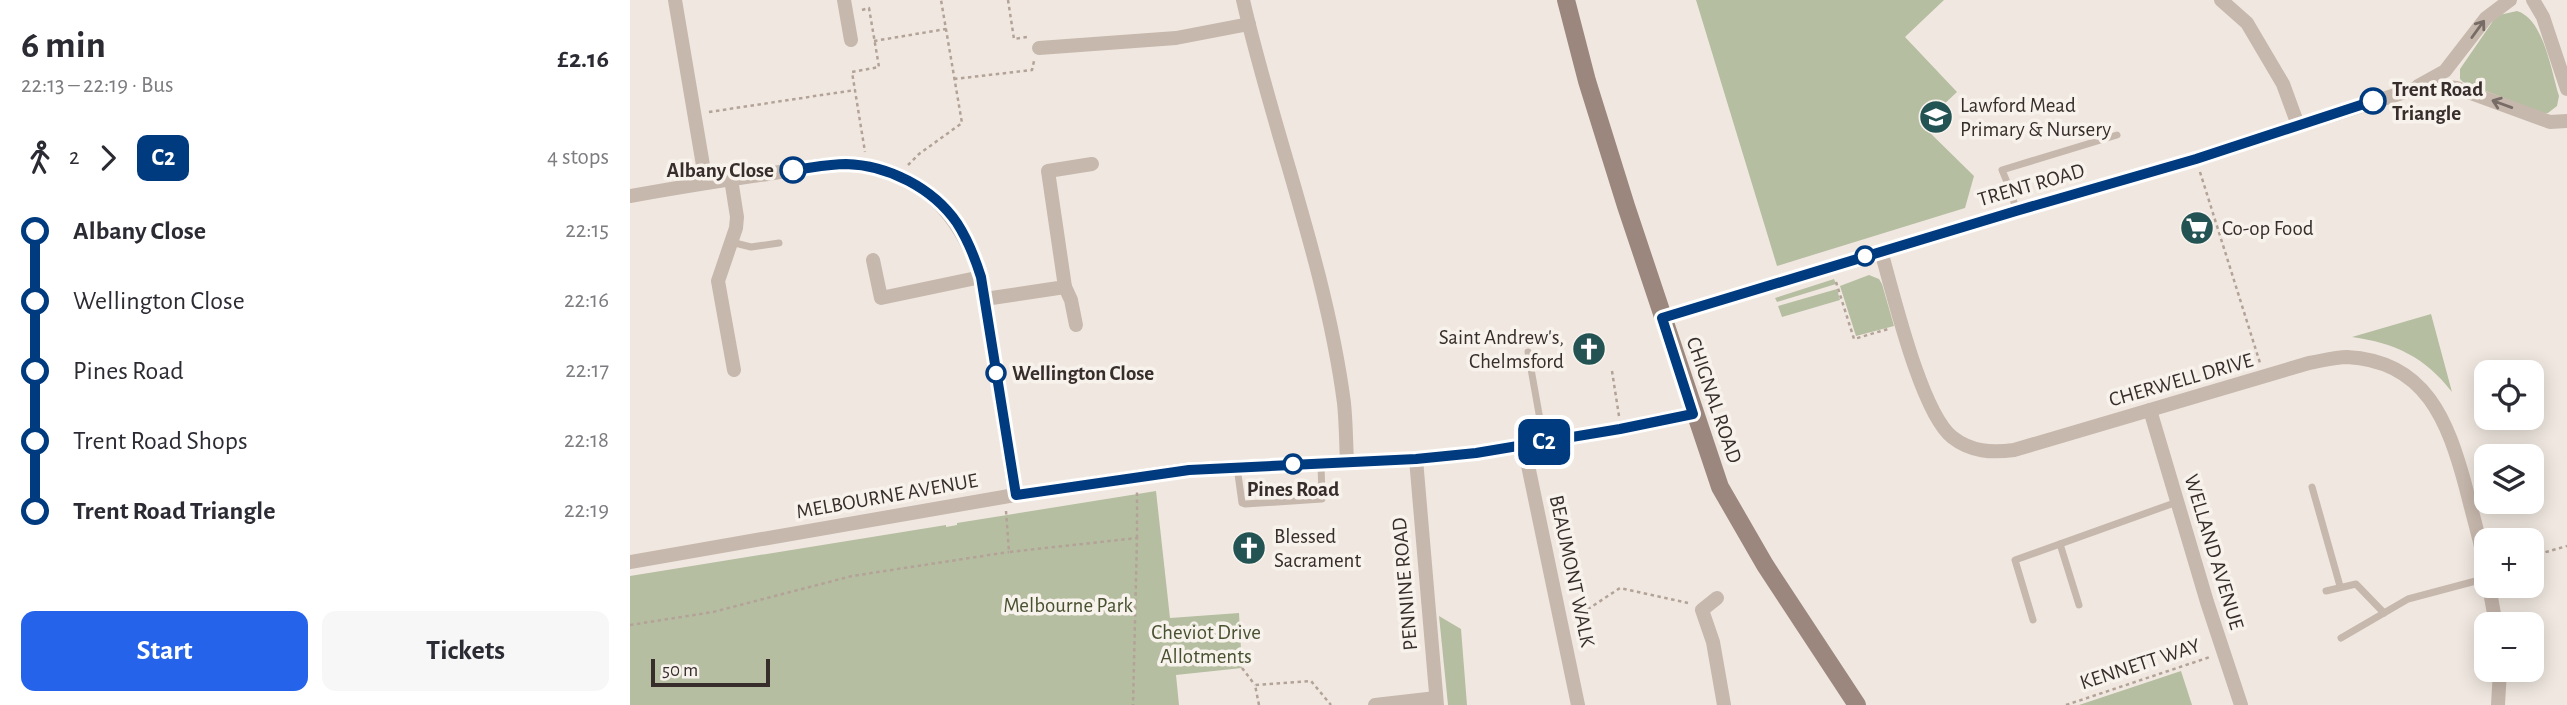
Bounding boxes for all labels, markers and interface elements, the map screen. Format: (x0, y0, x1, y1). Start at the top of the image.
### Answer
one-way arrow (2471, 20, 2485, 39)
text: 6 min (21, 27, 106, 65)
text: £2.16 (557, 46, 609, 72)
text: 22:13 – 22:19 · Bus (21, 74, 174, 97)
place label: Trent Road Triangle (2392, 79, 2483, 124)
marker: Trent Road Triangle (2360, 88, 2386, 114)
place label: Lawford Mead Primary & Nursery (1960, 95, 2111, 140)
one-way arrow (2492, 97, 2514, 110)
school or university icon: Lawford Mead Primary & Nursery (1917, 98, 1955, 136)
icon: walk (21, 139, 59, 177)
icon: forward (89, 139, 127, 177)
text: 2 (69, 146, 79, 169)
text: C2 (151, 146, 175, 170)
text: 4 stops (547, 146, 609, 169)
marker: Albany Close (780, 157, 806, 183)
place label: Albany Close (667, 160, 774, 181)
street label: TRENT ROAD (1975, 160, 2087, 210)
supermarket icon: Co-op Food (2178, 209, 2216, 247)
text: Albany Close (73, 218, 206, 244)
place label: Co-op Food (2222, 218, 2314, 239)
text: 22:15 (565, 219, 609, 242)
unlabelled marker (1855, 246, 1875, 266)
text: Wellington Close (73, 288, 245, 314)
text: 22:16 (564, 289, 609, 312)
place label: Saint Andrew's, Chelmsford (1439, 327, 1564, 372)
church icon: Saint Andrew's, Chelmsford (1570, 330, 1608, 368)
street label: CHIGNAL ROAD (1683, 334, 1745, 466)
street label: CHERWELL DRIVE (2107, 349, 2255, 411)
text: Pines Road (73, 358, 184, 384)
text: 22:17 (565, 359, 609, 382)
map controls (2474, 360, 2544, 682)
button: locate (2474, 360, 2544, 430)
marker: Wellington Close (986, 363, 1006, 383)
place label: Wellington Close (1012, 363, 1154, 384)
line badge: C2 (1513, 419, 1576, 465)
text: Trent Road Shops (73, 428, 248, 454)
text: 22:18 (564, 429, 609, 452)
text: C2 (1532, 430, 1556, 454)
button: layers (2474, 444, 2544, 514)
marker: Pines Road (1283, 454, 1303, 474)
street label: MELBOURNE AVENUE (795, 470, 979, 522)
street label: WELLAND AVENUE (2180, 472, 2248, 632)
place label: Pines Road (1247, 479, 1339, 500)
street label: BEAUMONT WALK (1546, 493, 1598, 649)
text: Trent Road Triangle (73, 498, 275, 524)
text: 22:19 (564, 499, 609, 522)
street label: PENNINE ROAD (1389, 517, 1421, 651)
place label: Blessed Sacrament (1274, 526, 1361, 571)
button: + (2474, 528, 2544, 598)
church icon: Blessed Sacrament (1230, 529, 1268, 567)
park label: Melbourne Park (1003, 595, 1133, 616)
button: Start (21, 611, 308, 691)
button: Tickets (322, 611, 609, 691)
button: − (2474, 612, 2544, 682)
park label: Cheviot Drive Allotments (1151, 622, 1261, 667)
street label: KENNETT WAY (2077, 635, 2203, 693)
scale bar (651, 656, 770, 688)
text: 50 m (662, 661, 698, 680)

